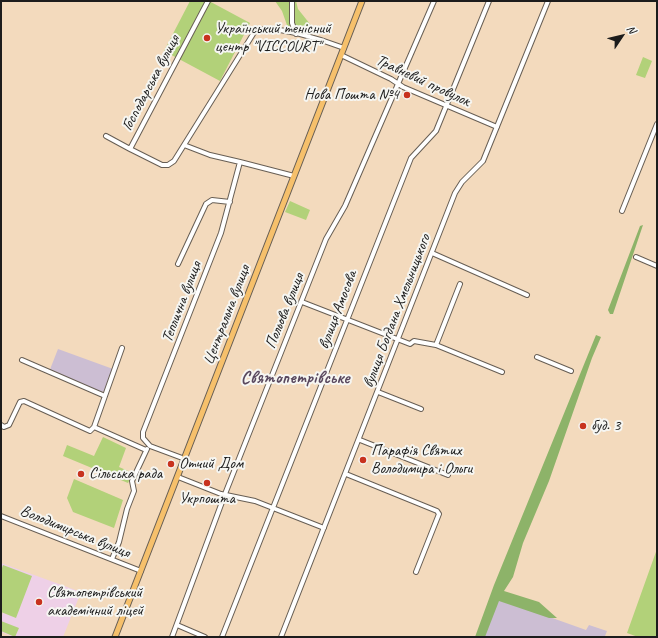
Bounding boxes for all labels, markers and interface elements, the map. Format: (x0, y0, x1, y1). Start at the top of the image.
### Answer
north arrow (602, 16, 642, 56)
place label: Український тенісний центр "VICCOURT" (215, 19, 331, 57)
text: N (624, 22, 640, 36)
street label: Господарська вулиця (118, 32, 184, 134)
marker: Український тенісний центр "VICCOURT" (202, 33, 212, 43)
street label: Травневий провулок (373, 51, 473, 111)
place label: Нова Пошта №4 (304, 85, 399, 105)
marker: Нова Пошта №4 (402, 90, 412, 100)
street label: вулиця Богдана Хмельницького (359, 232, 435, 390)
street label: Теплична вулиця (158, 259, 206, 345)
street label: Центральна вулиця (199, 262, 255, 368)
street label: вулиця Амосова (314, 268, 362, 352)
street label: Польова вулиця (261, 270, 309, 352)
district label: Святопетрівське (241, 367, 349, 389)
place label: буд. 3 (591, 416, 620, 436)
marker: буд. 3 (578, 421, 588, 431)
place label: Парафія Святих Володимира і Ольги (371, 441, 472, 479)
place label: Отчий Дом (179, 454, 243, 474)
marker: Парафія Святих Володимира і Ольги (358, 455, 368, 465)
marker: Отчий Дом (166, 459, 176, 469)
place label: Сільська рада (89, 464, 162, 484)
marker: Сільська рада (76, 469, 86, 479)
marker: Укрпошта (202, 478, 212, 488)
place label: Укрпошта (179, 489, 235, 509)
street label: Володимирська вулиця (17, 501, 133, 563)
place label: Святопетрівський академічний ліцей (47, 583, 143, 621)
marker: Святопетрівський академічний ліцей (34, 597, 44, 607)

